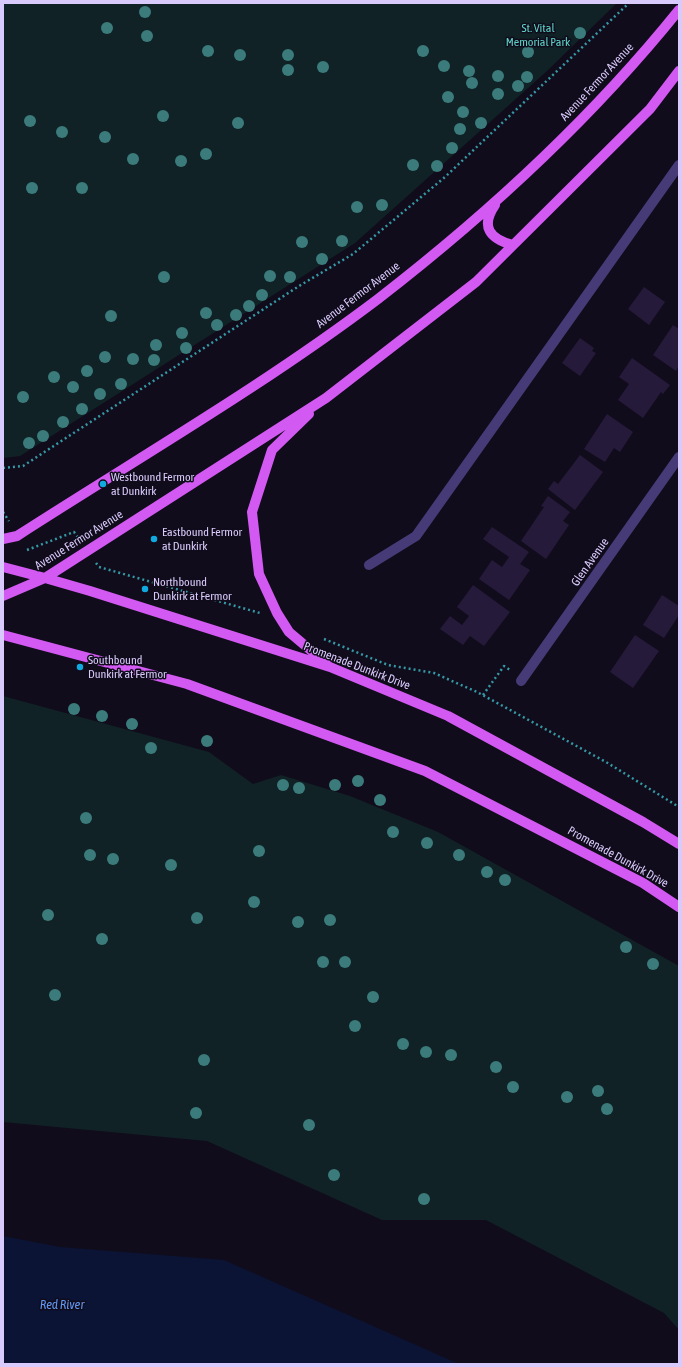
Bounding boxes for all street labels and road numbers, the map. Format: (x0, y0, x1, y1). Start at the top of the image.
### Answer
street label: Avenue Fermor Avenue (557, 40, 637, 124)
street label: Avenue Fermor Avenue (313, 259, 403, 331)
street label: Avenue Fermor Avenue (32, 507, 126, 573)
street label: Glen Avenue (568, 535, 612, 589)
street label: Promenade Dunkirk Drive (302, 639, 412, 693)
street label: Promenade Dunkirk Drive (565, 823, 671, 891)

